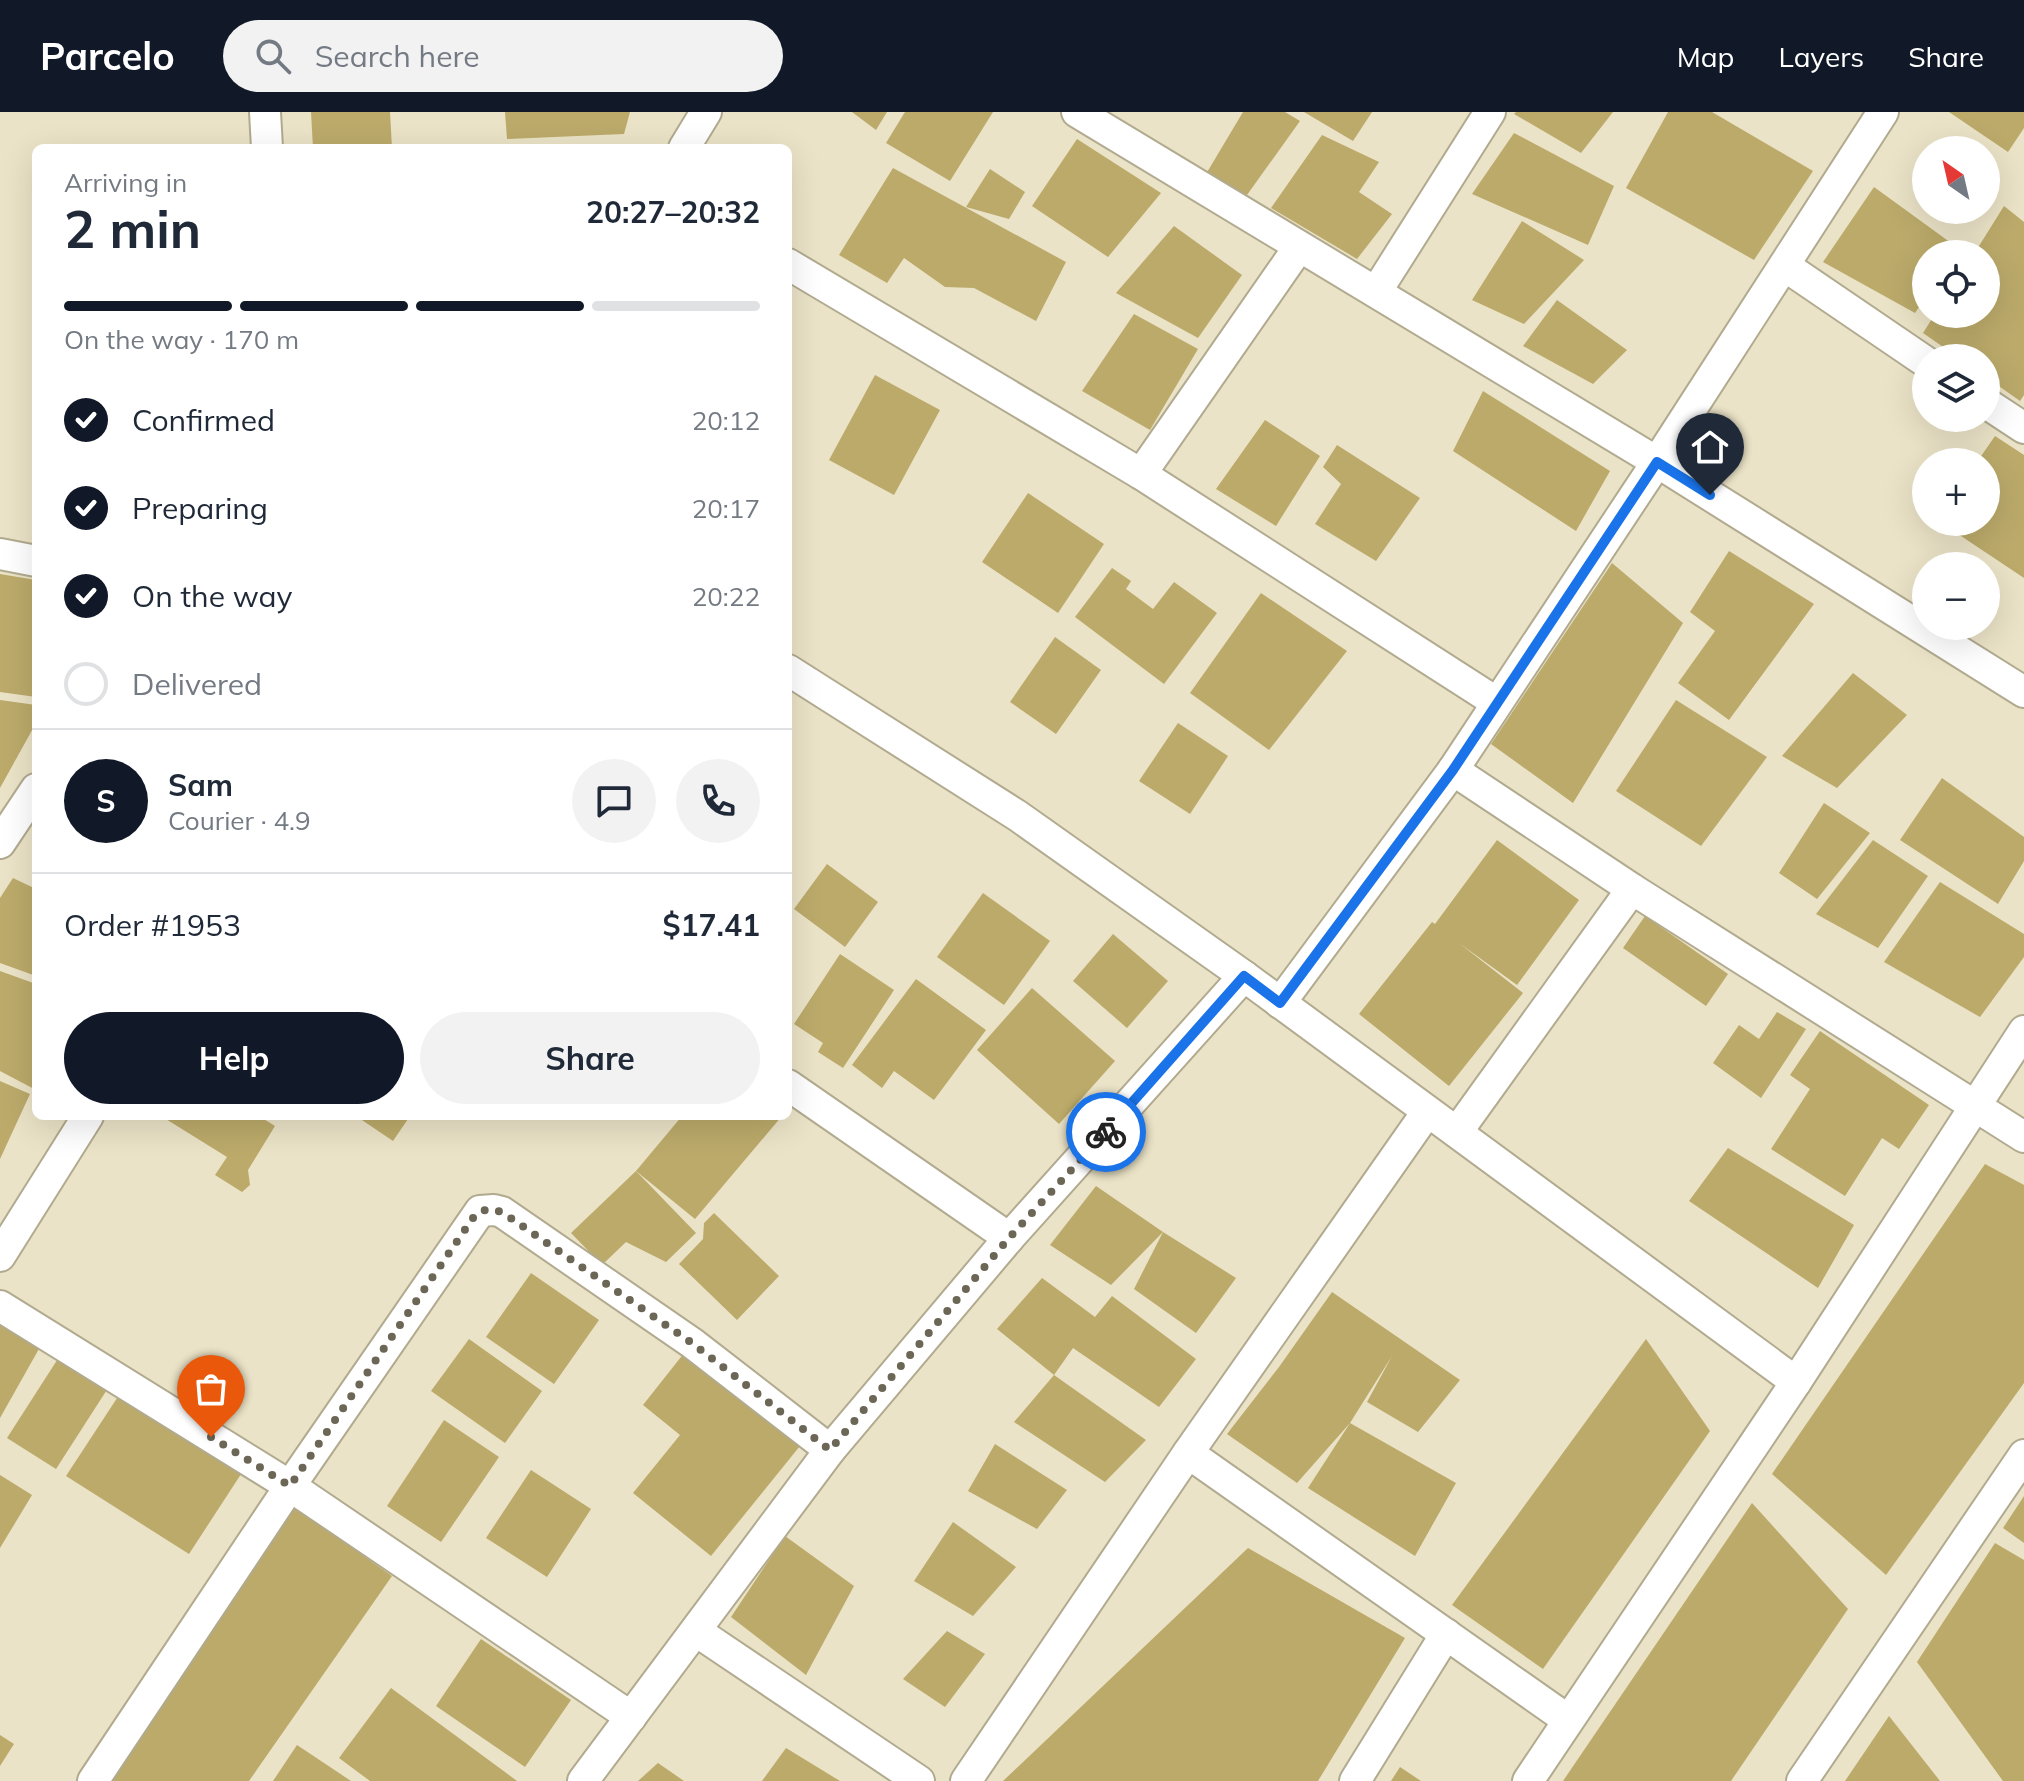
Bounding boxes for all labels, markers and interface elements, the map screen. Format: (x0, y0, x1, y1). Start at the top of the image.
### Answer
search box (223, 20, 783, 92)
text: Parcelo (40, 32, 175, 80)
icon: search (251, 34, 295, 78)
text: Search here (315, 37, 480, 75)
text: Map (1677, 39, 1734, 74)
text: Layers (1778, 39, 1864, 74)
text: Share (1908, 39, 1984, 74)
north arrow (1912, 136, 2000, 224)
map controls (1912, 136, 2000, 640)
text: Arriving in (64, 166, 187, 199)
text: 20:27–20:32 (586, 193, 760, 231)
text: 2 min (64, 196, 201, 261)
button: locate (1912, 240, 2000, 328)
text: On the way · 170 m (64, 323, 299, 356)
button: layers (1912, 344, 2000, 432)
icon: check (64, 398, 108, 442)
text: Confirmed (132, 401, 275, 439)
text: 20:12 (692, 404, 760, 437)
pin (1676, 413, 1744, 495)
icon: home (1688, 425, 1732, 469)
button: + (1912, 448, 2000, 536)
icon: check (64, 486, 108, 530)
text: Preparing (132, 489, 268, 527)
text: 20:17 (692, 492, 760, 525)
button: − (1912, 552, 2000, 640)
icon: check (64, 574, 108, 618)
text: On the way (132, 577, 292, 615)
text: 20:22 (692, 580, 760, 613)
text: Delivered (132, 665, 262, 703)
button: chat (572, 759, 656, 843)
button: phone (676, 759, 760, 843)
text: Sam (168, 766, 233, 804)
text: S (96, 782, 116, 820)
text: Courier · 4.9 (168, 804, 311, 837)
text: Order #1953 (64, 906, 241, 944)
text: $17.41 (663, 906, 760, 944)
button: Help (64, 1012, 404, 1104)
button: Share (420, 1012, 760, 1104)
courier (1066, 1092, 1146, 1172)
icon: bike (1084, 1110, 1128, 1154)
pin (177, 1355, 245, 1437)
icon: bag (189, 1367, 233, 1411)

